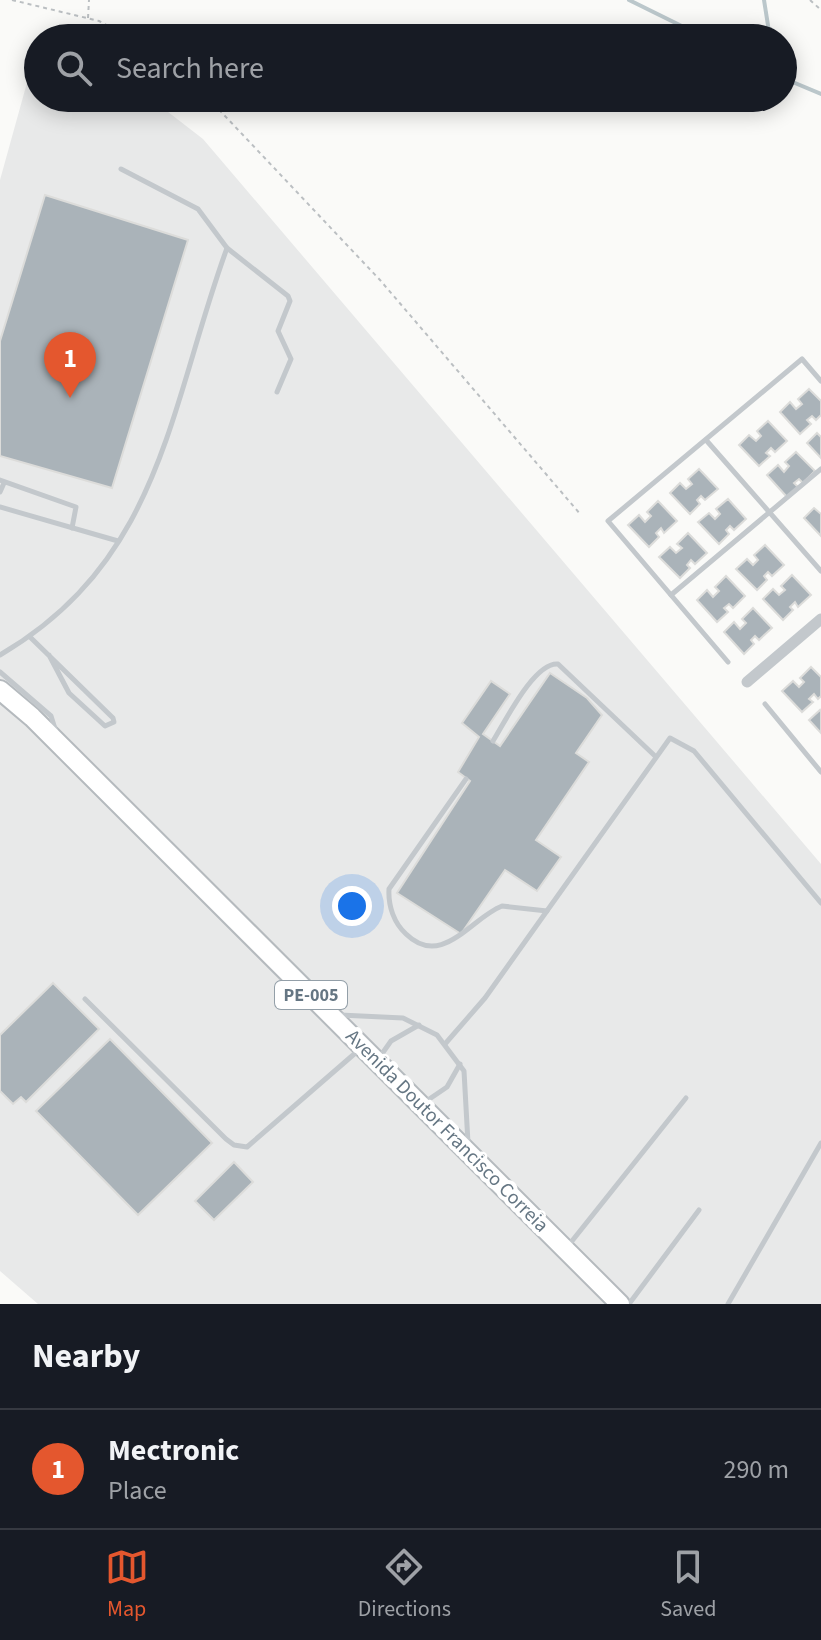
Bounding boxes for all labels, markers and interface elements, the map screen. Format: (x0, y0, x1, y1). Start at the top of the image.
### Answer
search box (24, 24, 797, 112)
icon: search (52, 46, 96, 90)
text: Search here (116, 47, 264, 90)
pin: 1 (44, 332, 96, 398)
your location (332, 886, 372, 926)
road number: PE-005 (275, 981, 347, 1009)
street label: Avenida Doutor Francisco Correia (339, 1023, 555, 1239)
text: Nearby (32, 1332, 140, 1381)
text: Mectronic (108, 1429, 239, 1472)
text: 1 (51, 1451, 65, 1488)
text: 290 m (723, 1451, 789, 1488)
text: Place (108, 1472, 167, 1509)
tab: Map (105, 1545, 149, 1625)
tab: Directions (358, 1545, 451, 1625)
tab: Saved (660, 1545, 716, 1625)

